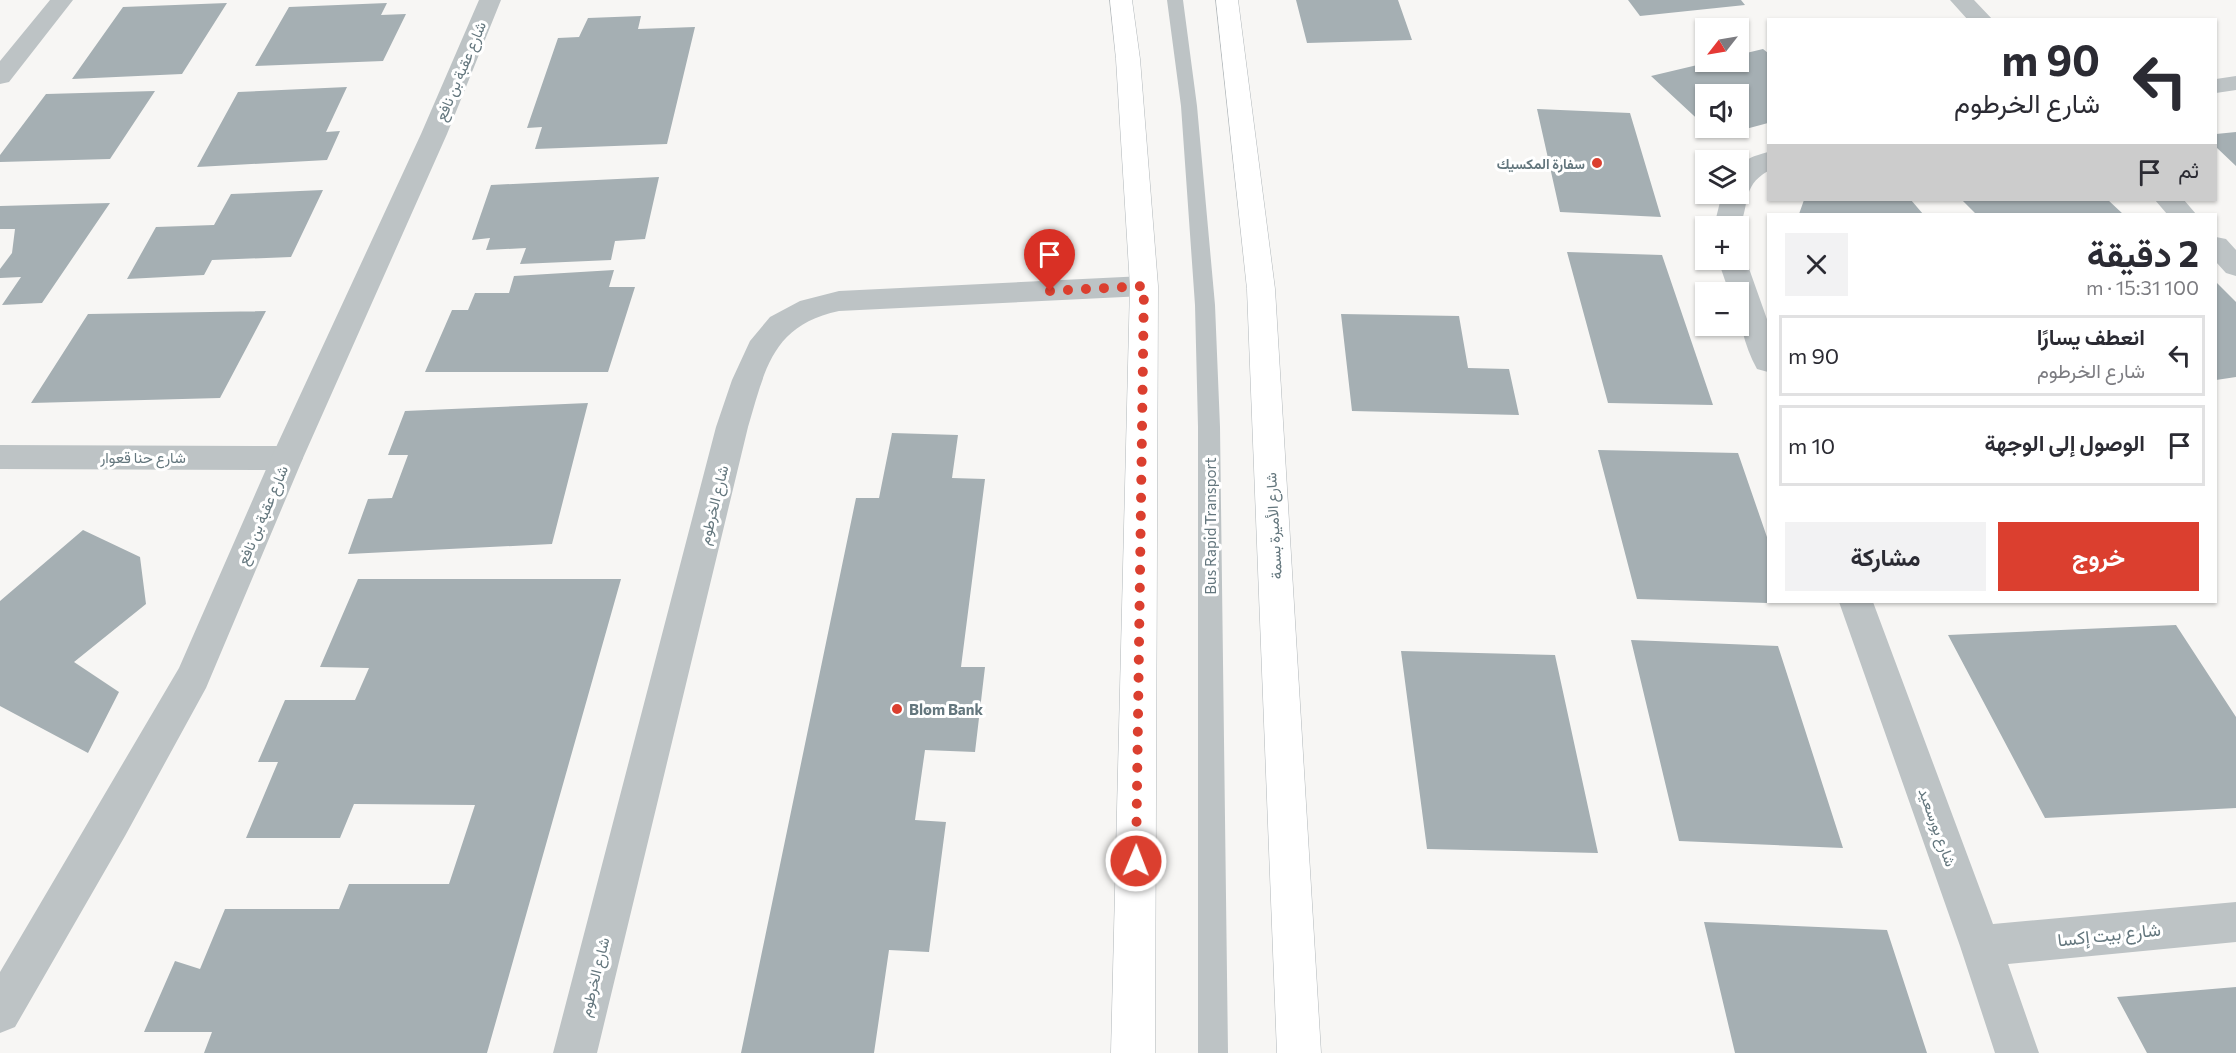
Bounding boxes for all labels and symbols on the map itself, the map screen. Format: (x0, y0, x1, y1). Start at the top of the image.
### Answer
street label: شارع عقبة بن نافع (431, 18, 492, 125)
north arrow (1695, 18, 1749, 72)
place label: سفارة المكسيك (1497, 155, 1585, 173)
marker: سفارة المكسيك (1590, 156, 1604, 170)
pin (1024, 229, 1075, 291)
street label: شارع حنا قعوار (99, 448, 186, 469)
street label: Bus Rapid Transport (1201, 457, 1219, 595)
street label: شارع عقبة بن نافع (233, 462, 294, 569)
street label: شارع الخرطوم (694, 463, 734, 547)
street label: شارع الأميرة بسمة (1261, 472, 1288, 580)
place label: Blom Bank (909, 700, 983, 718)
marker: Blom Bank (890, 702, 904, 716)
street label: شارع بورسعيد (1913, 785, 1961, 870)
position arrow (1104, 829, 1168, 893)
street label: شارع بيت إكسا (2056, 918, 2162, 952)
street label: شارع الخرطوم (575, 935, 615, 1019)

